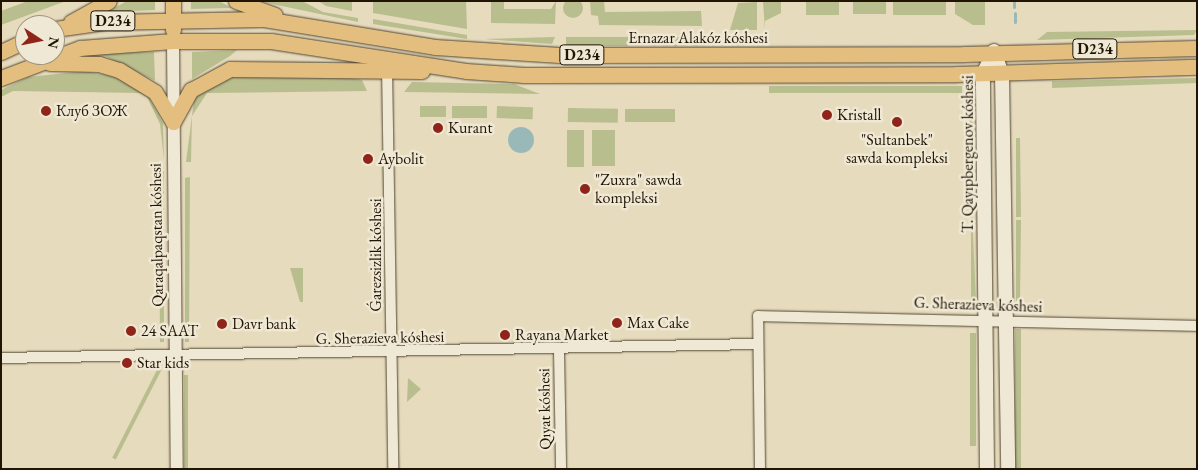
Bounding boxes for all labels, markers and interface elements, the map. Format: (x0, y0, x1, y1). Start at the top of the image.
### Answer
road number: D234 (89, 8, 137, 34)
north arrow (15, 15, 65, 65)
street label: Ernazar Alakóz kóshesi (628, 28, 768, 48)
text: N (44, 35, 64, 50)
road number: D234 (1071, 36, 1119, 62)
road number: D234 (558, 42, 606, 68)
street label: T. Qayıpbergenov kóshesi (958, 75, 978, 233)
place label: Клуб ЗОЖ (56, 101, 128, 121)
marker: Клуб ЗОЖ (40, 105, 52, 117)
place label: Kristall (837, 105, 881, 125)
marker: Kristall (821, 109, 833, 121)
marker: "Sultanbek" sawda kompleksi (891, 116, 903, 128)
place label: Kurant (448, 118, 493, 138)
marker: Kurant (432, 122, 444, 134)
place label: "Sultanbek" sawda kompleksi (846, 130, 948, 168)
place label: Aybolit (378, 149, 424, 169)
marker: Aybolit (362, 153, 374, 165)
street label: Qaraqalpaqstan kóshesi (146, 163, 168, 307)
place label: "Zuxra" sawda kompleksi (595, 170, 682, 208)
marker: "Zuxra" sawda kompleksi (579, 183, 591, 195)
street label: Ǵarezsizlik kóshesi (366, 198, 386, 312)
street label: G. Sherazieva kóshesi (913, 293, 1043, 317)
place label: Max Cake (627, 313, 689, 333)
place label: Davr bank (232, 314, 296, 334)
marker: Max Cake (611, 317, 623, 329)
marker: Davr bank (216, 318, 228, 330)
place label: 24 SAAT (141, 321, 198, 341)
marker: 24 SAAT (125, 325, 137, 337)
place label: Rayana Market (515, 325, 608, 345)
street label: G. Sherazieva kóshesi (316, 327, 444, 349)
marker: Rayana Market (499, 329, 511, 341)
place label: Star kids (137, 353, 189, 373)
marker: Star kids (121, 357, 133, 369)
street label: Qıyat kóshesi (535, 368, 555, 450)

